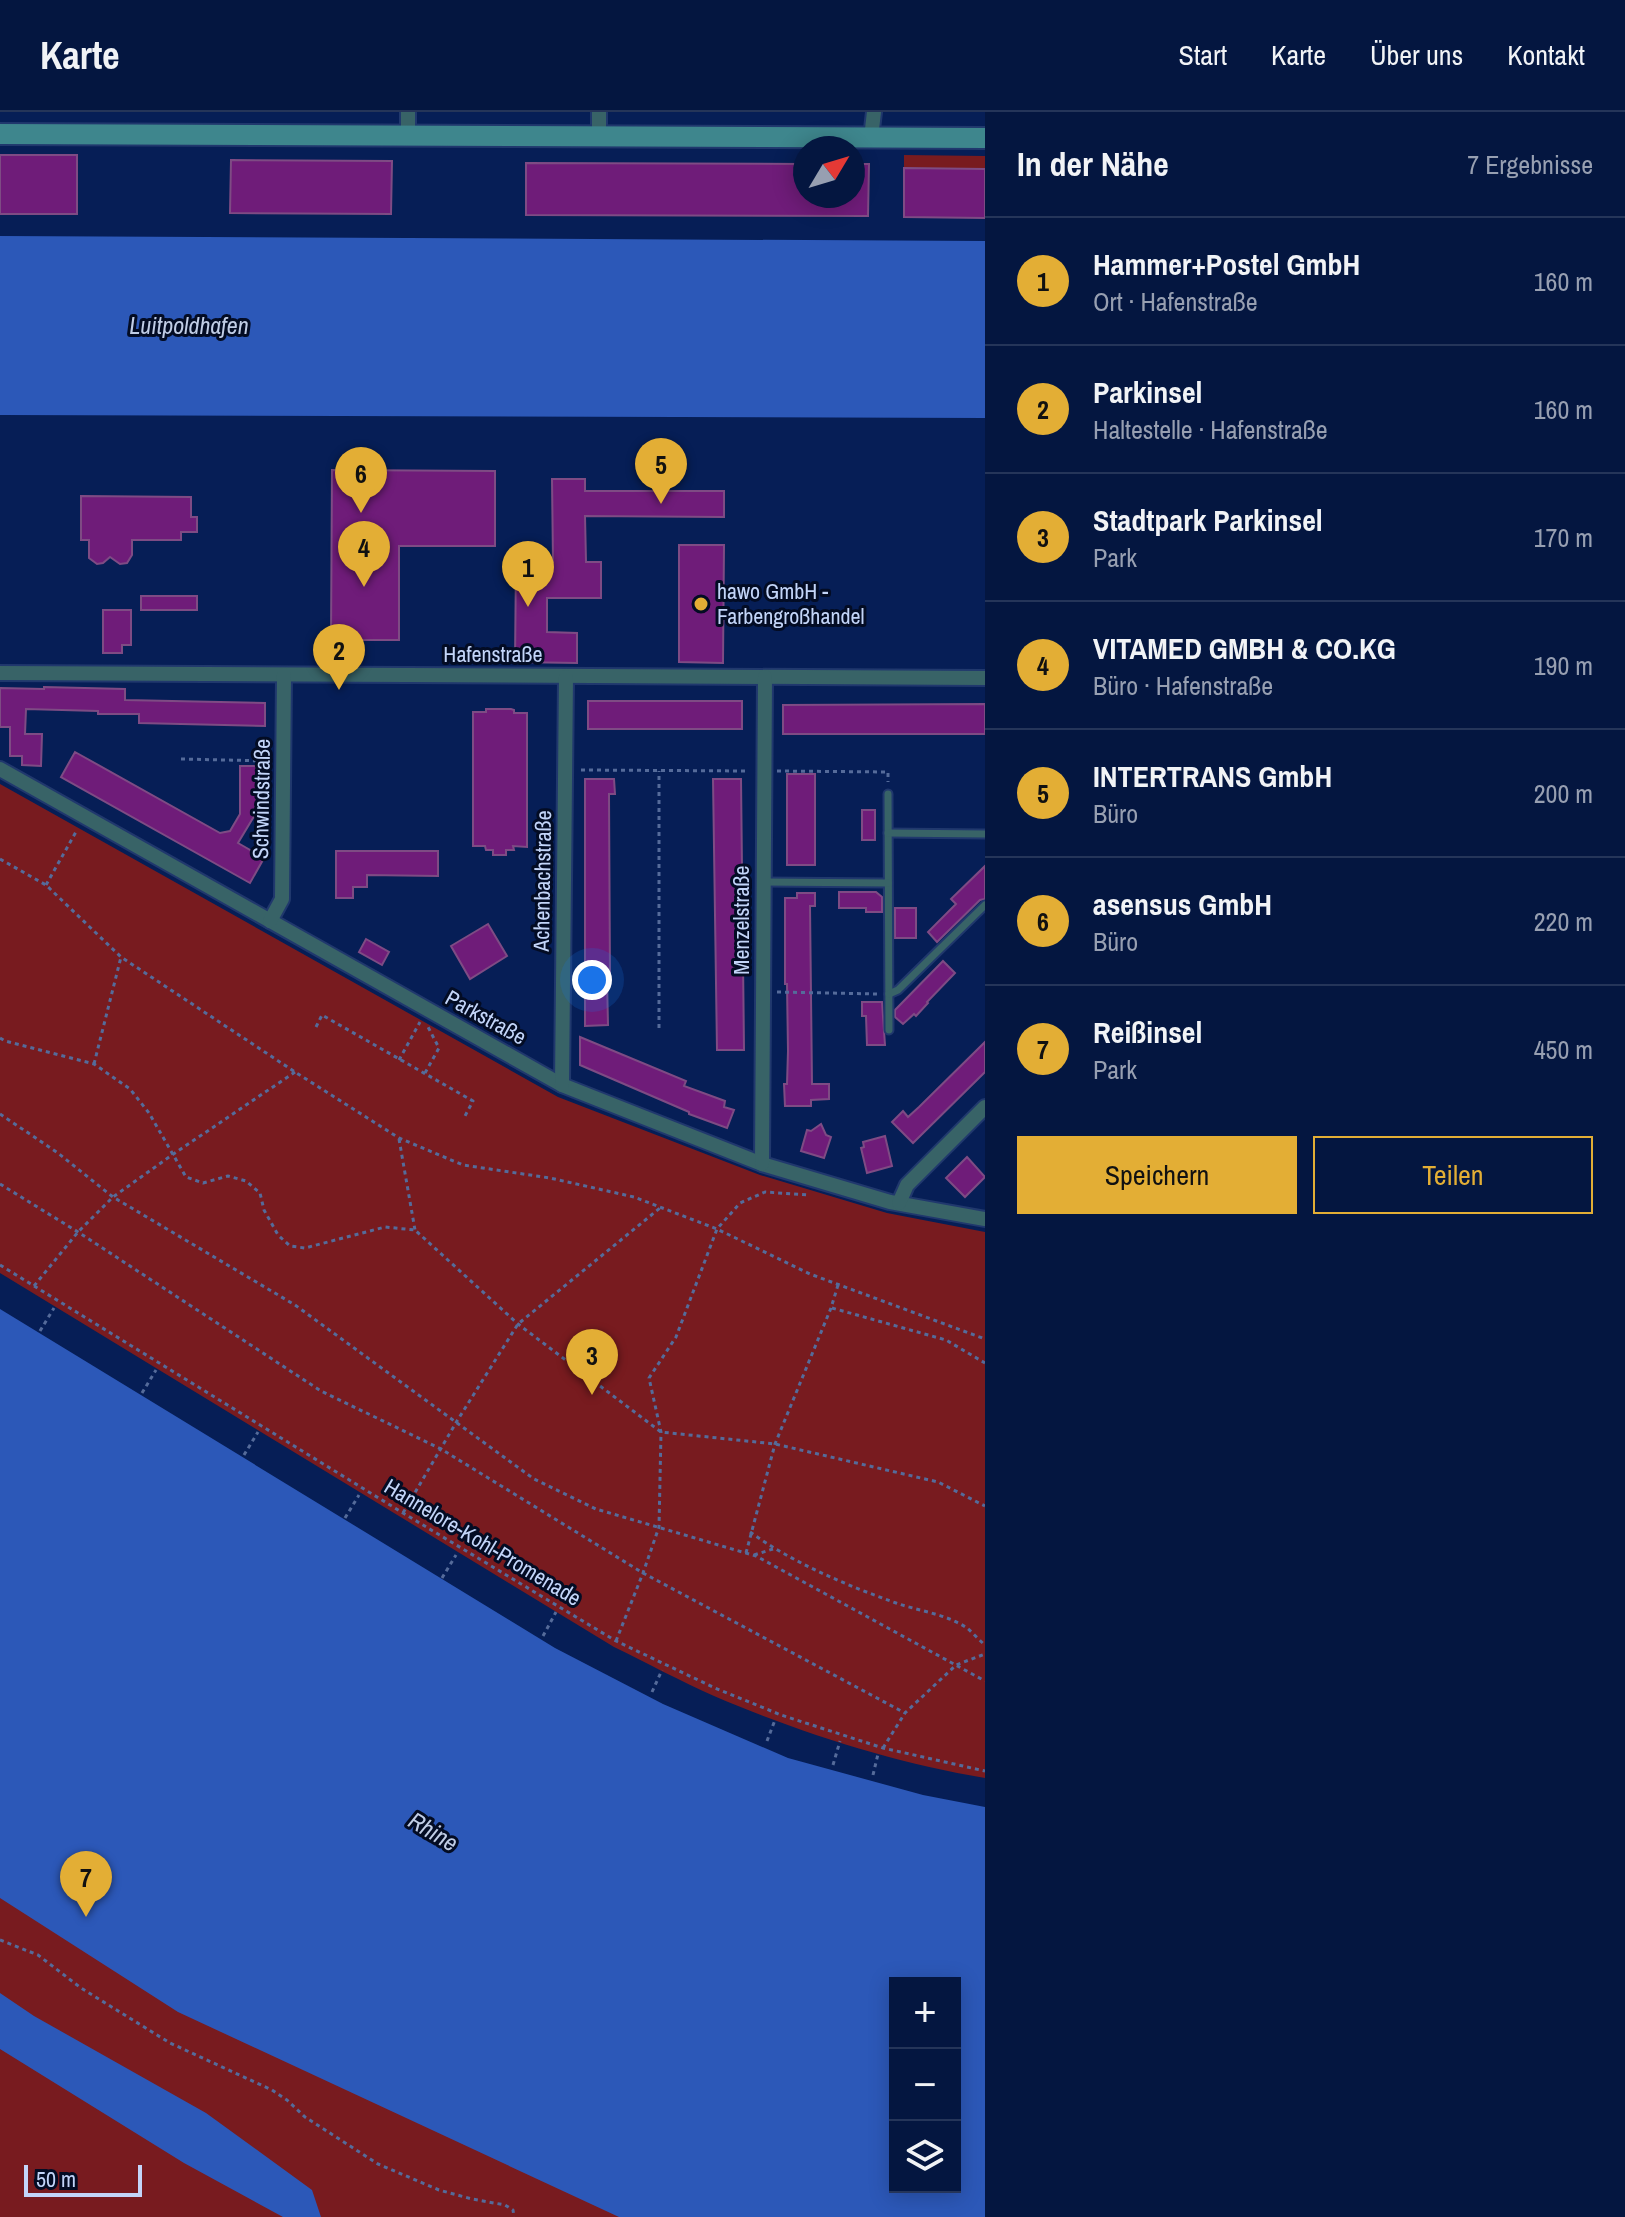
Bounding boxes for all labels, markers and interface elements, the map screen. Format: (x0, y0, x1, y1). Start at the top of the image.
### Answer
text: Karte (40, 30, 120, 81)
text: Start (1179, 36, 1227, 74)
text: Karte (1271, 36, 1326, 74)
text: Über uns (1370, 36, 1463, 74)
text: Kontakt (1507, 36, 1585, 74)
north arrow (793, 136, 865, 208)
text: In der Nähe (1017, 141, 1169, 187)
text: 7 Ergebnisse (1467, 147, 1593, 182)
text: Hammer+Postel GmbH (1093, 244, 1360, 284)
text: 1 (1037, 264, 1049, 299)
text: 160 m (1534, 264, 1593, 299)
text: Ort · Hafenstraße (1093, 284, 1258, 319)
water label: Luitpoldhafen (129, 309, 249, 341)
text: Parkinsel (1093, 372, 1202, 412)
text: 2 (1037, 392, 1049, 427)
text: 160 m (1534, 392, 1593, 427)
text: Haltestelle · Hafenstraße (1093, 412, 1328, 447)
pin: 5 (635, 438, 687, 504)
pin: 6 (335, 447, 387, 513)
text: Stadtpark Parkinsel (1093, 500, 1323, 540)
text: 3 (1037, 520, 1049, 555)
text: 170 m (1534, 520, 1593, 555)
pin: 4 (338, 521, 390, 587)
text: Park (1093, 540, 1137, 575)
pin: 1 (502, 541, 554, 607)
place label: hawo GmbH - Farbengroßhandel (717, 576, 865, 631)
marker: hawo GmbH - Farbengroßhandel (692, 595, 710, 613)
pin: 2 (313, 624, 365, 690)
text: VITAMED GMBH & CO.KG (1093, 628, 1396, 668)
street label: Hafenstraße (443, 639, 543, 669)
text: 4 (1037, 648, 1049, 683)
text: 190 m (1534, 648, 1593, 683)
text: Büro · Hafenstraße (1093, 668, 1273, 703)
street label: Schwindstraße (245, 739, 277, 859)
text: INTERTRANS GmbH (1093, 756, 1332, 796)
text: 5 (1037, 776, 1049, 811)
text: 200 m (1534, 776, 1593, 811)
text: Büro (1093, 796, 1138, 831)
street label: Achenbachstraße (526, 810, 558, 953)
street label: Menzelstraße (726, 865, 756, 975)
text: asensus GmbH (1093, 884, 1272, 924)
text: 6 (1037, 904, 1049, 939)
text: 220 m (1534, 904, 1593, 939)
text: Büro (1093, 924, 1138, 959)
your location (572, 960, 612, 1000)
street label: Parkstraße (440, 982, 532, 1052)
text: Reißinsel (1093, 1012, 1202, 1052)
text: 7 (1037, 1032, 1049, 1067)
text: 450 m (1534, 1032, 1593, 1067)
text: Park (1093, 1052, 1137, 1087)
button: Speichern (1017, 1136, 1297, 1214)
button: Teilen (1313, 1136, 1593, 1214)
pin: 3 (566, 1329, 618, 1395)
street label: Hannelore-Kohl-Promenade (379, 1471, 587, 1613)
water label: Rhine (403, 1804, 464, 1858)
pin: 7 (60, 1851, 112, 1917)
map controls (889, 1977, 961, 2193)
button: + (889, 1977, 961, 2049)
button: − (889, 2049, 961, 2121)
button: layers (889, 2121, 961, 2193)
scale bar (24, 2161, 142, 2197)
text: 50 m (36, 2164, 76, 2194)

